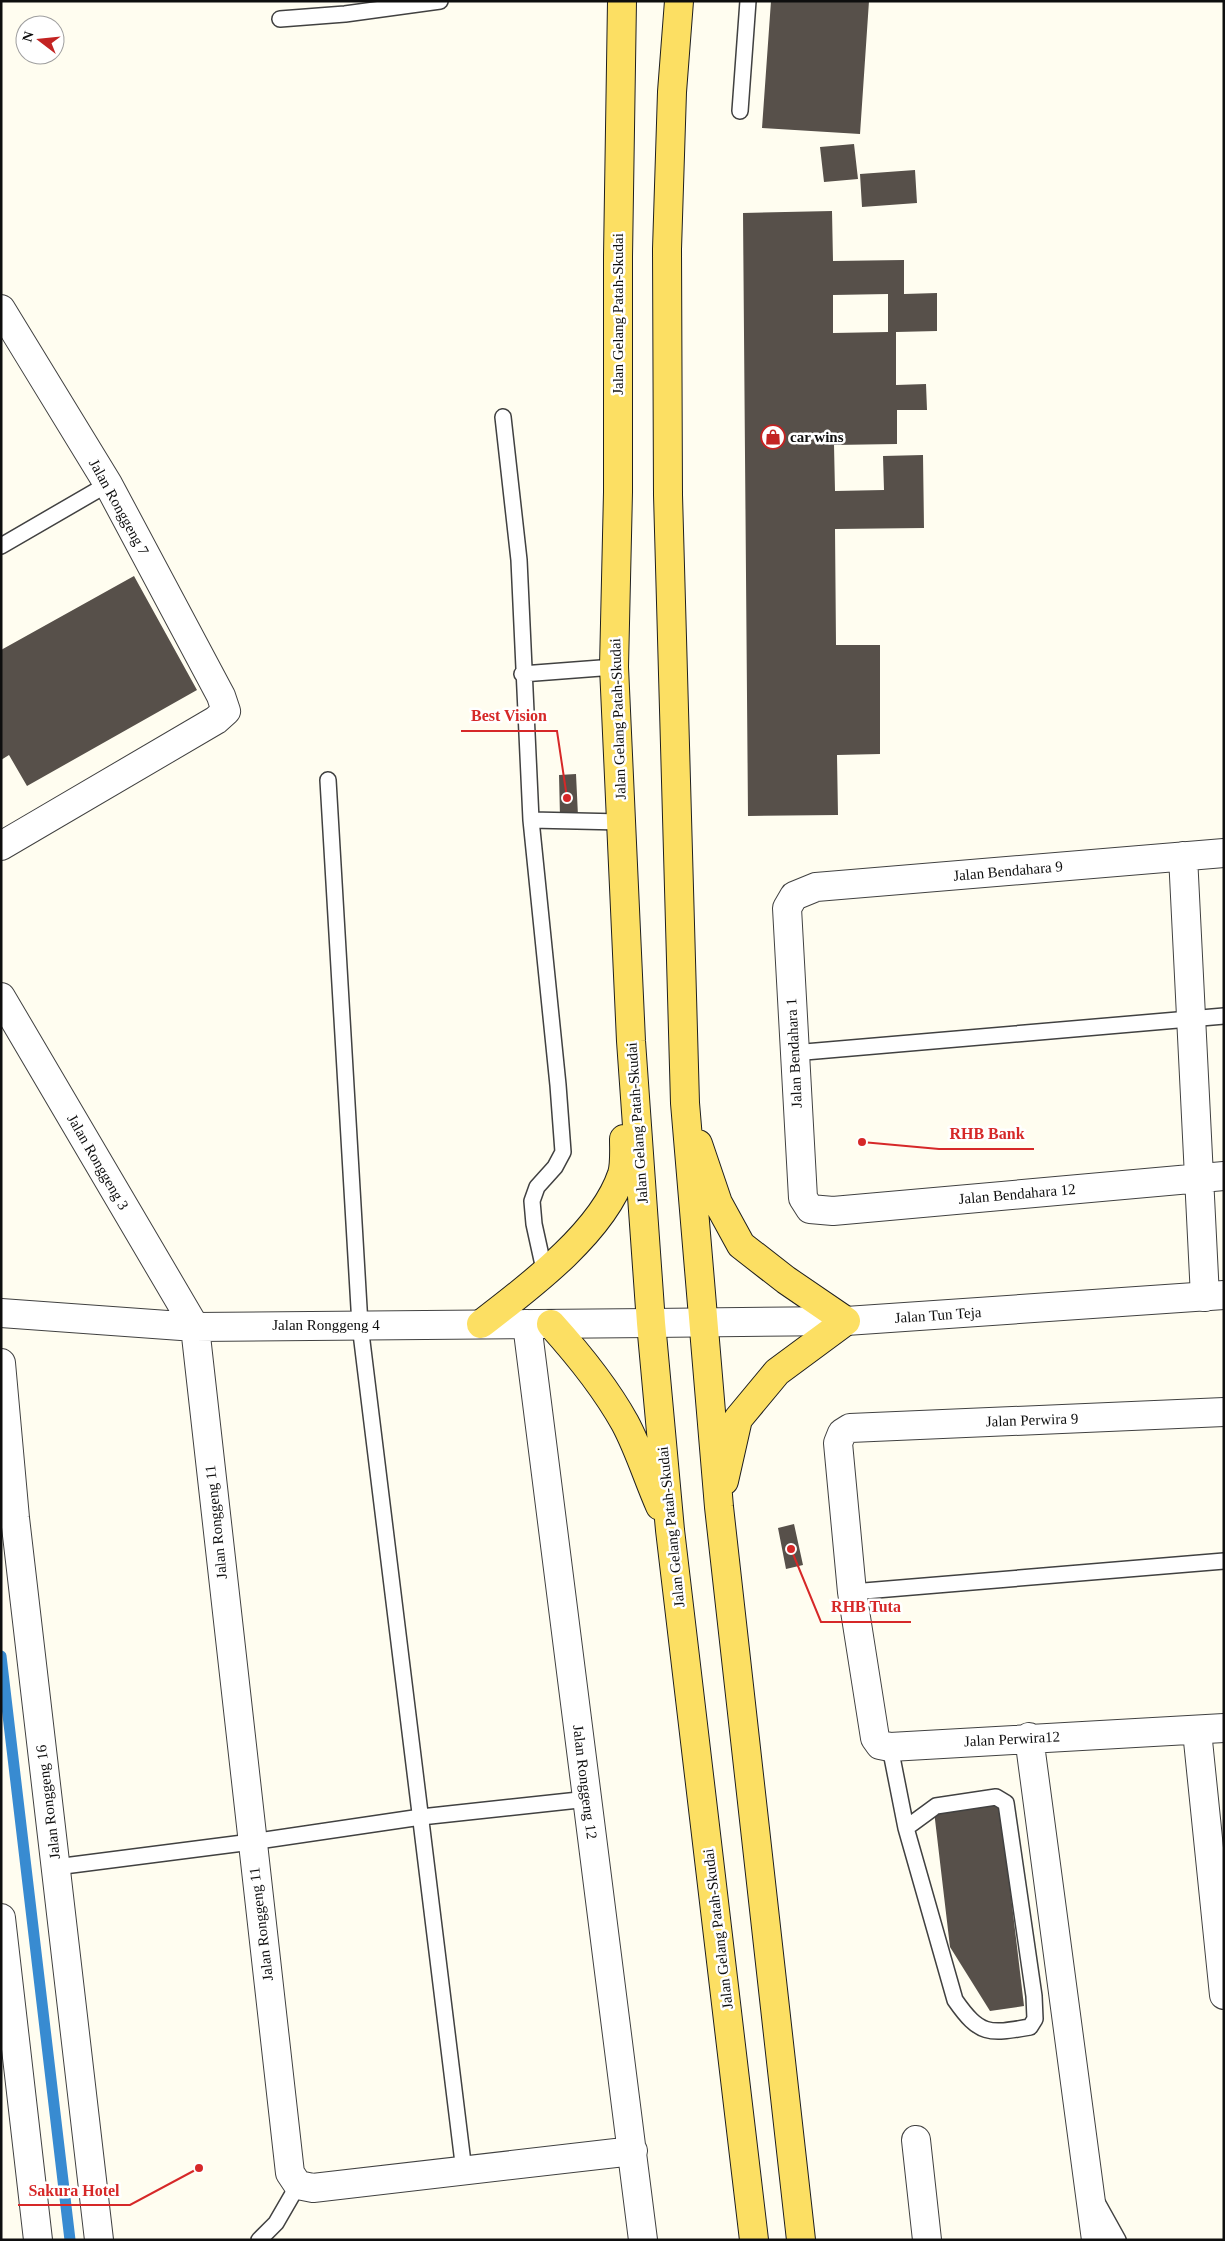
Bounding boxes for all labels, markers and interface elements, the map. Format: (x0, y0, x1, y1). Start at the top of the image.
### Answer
north arrow (15, 15, 65, 65)
text: N (19, 30, 37, 43)
street label: Jalan Gelang Patah-Skudai (610, 233, 626, 395)
shop icon: car wins (760, 424, 786, 450)
place label: car wins (790, 429, 844, 445)
street label: Jalan Ronggeng 7 (86, 456, 152, 558)
street label: Jalan Gelang Patah-Skudai (607, 638, 629, 800)
callout: Best Vision (461, 700, 557, 731)
text: Best Vision (471, 707, 547, 724)
street label: Jalan Bendahara 9 (953, 858, 1063, 884)
street label: Jalan Bendahara 1 (783, 998, 805, 1108)
street label: Jalan Gelang Patah-Skudai (623, 1042, 651, 1204)
street label: Jalan Ronggeng 3 (64, 1111, 132, 1213)
callout: RHB Bank (939, 1118, 1034, 1149)
text: RHB Bank (949, 1125, 1025, 1142)
street label: Jalan Bendahara 12 (958, 1181, 1076, 1207)
street label: Jalan Tun Teja (894, 1304, 982, 1326)
street label: Jalan Ronggeng 4 (272, 1317, 380, 1333)
street label: Jalan Perwira 9 (986, 1410, 1078, 1430)
street label: Jalan Gelang Patah-Skudai (655, 1446, 687, 1608)
street label: Jalan Ronggeng 11 (202, 1464, 230, 1580)
callout: RHB Tuta (821, 1591, 911, 1622)
text: RHB Tuta (831, 1598, 901, 1615)
street label: Jalan Ronggeng 12 (570, 1724, 600, 1840)
street label: Jalan Perwira12 (964, 1728, 1060, 1750)
street label: Jalan Ronggeng 16 (33, 1743, 63, 1860)
street label: Jalan Gelang Patah-Skudai (700, 1848, 736, 2010)
street label: Jalan Ronggeng 11 (246, 1866, 276, 1982)
callout: Sakura Hotel (18, 2174, 130, 2205)
text: Sakura Hotel (28, 2182, 120, 2199)

